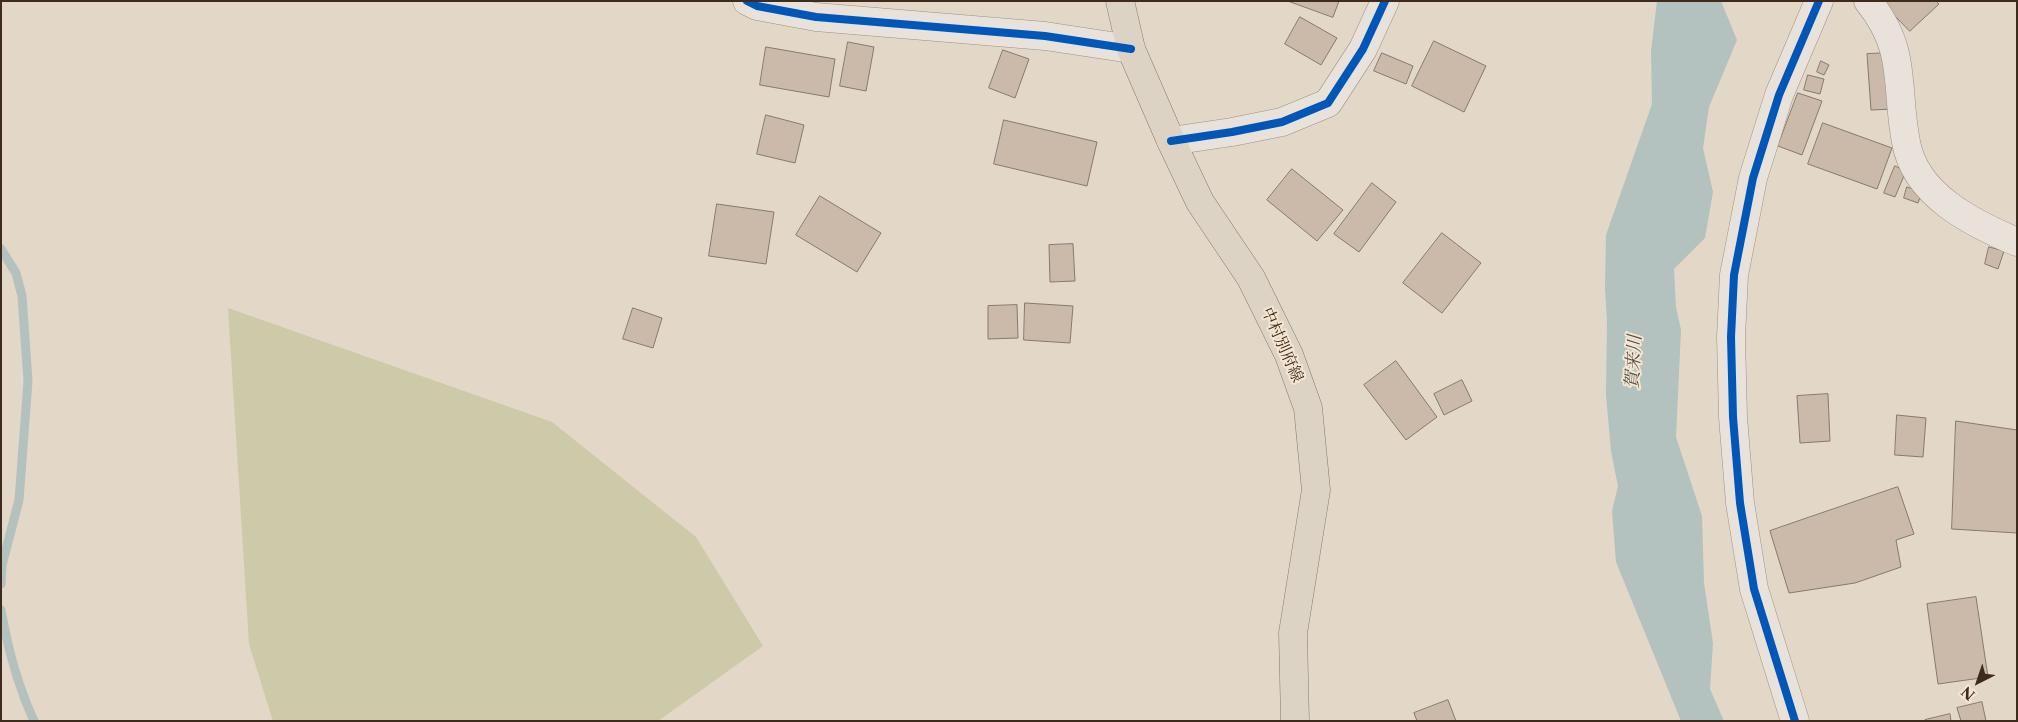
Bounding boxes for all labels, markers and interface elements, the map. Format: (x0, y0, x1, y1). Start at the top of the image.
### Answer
street label: 中村別府線 (1257, 305, 1307, 385)
water label: 賀来川 (1622, 334, 1646, 390)
north arrow (1953, 657, 2003, 707)
text: N (1958, 683, 1979, 704)

